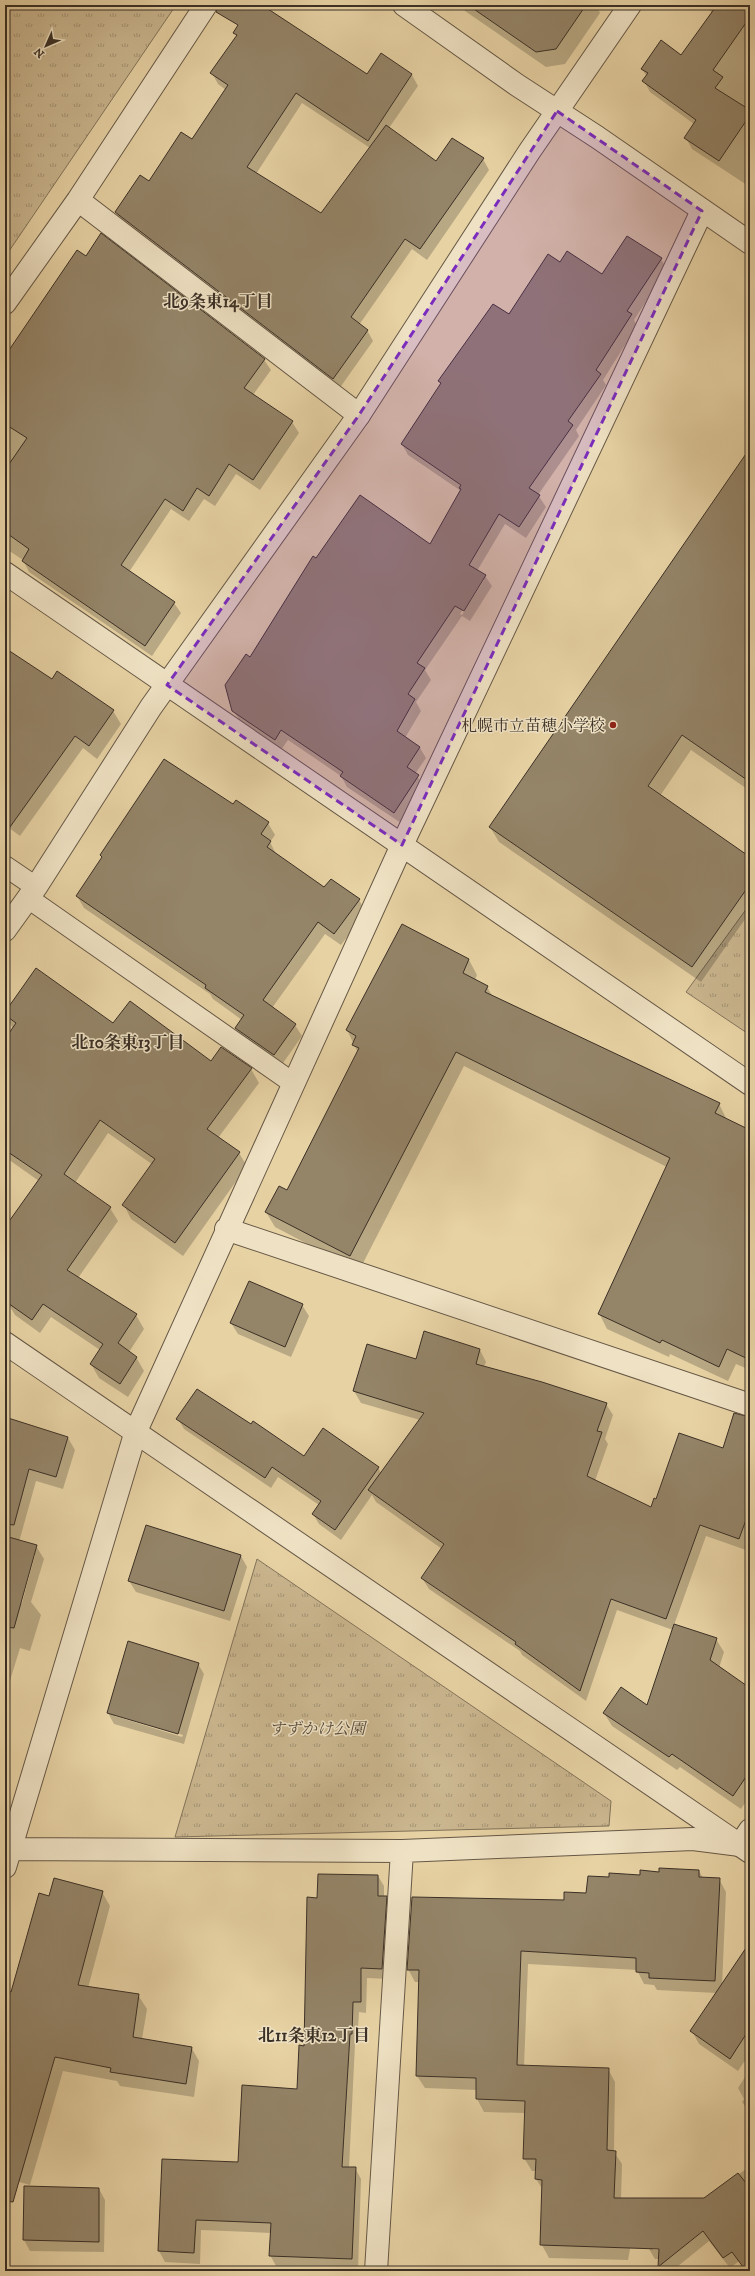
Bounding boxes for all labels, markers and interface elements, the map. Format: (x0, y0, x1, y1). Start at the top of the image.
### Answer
north arrow (26, 26, 66, 66)
text: N (31, 44, 48, 61)
district label: 北9条東14丁目 (163, 291, 273, 313)
place label: 札幌市立苗穂小学校 (461, 716, 605, 736)
marker: 札幌市立苗穂小学校 (608, 720, 618, 730)
district label: 北10条東13丁目 (72, 1032, 184, 1054)
park label: すずかけ公園 (269, 1719, 368, 1739)
district label: 北11条東12丁目 (258, 2025, 370, 2047)

